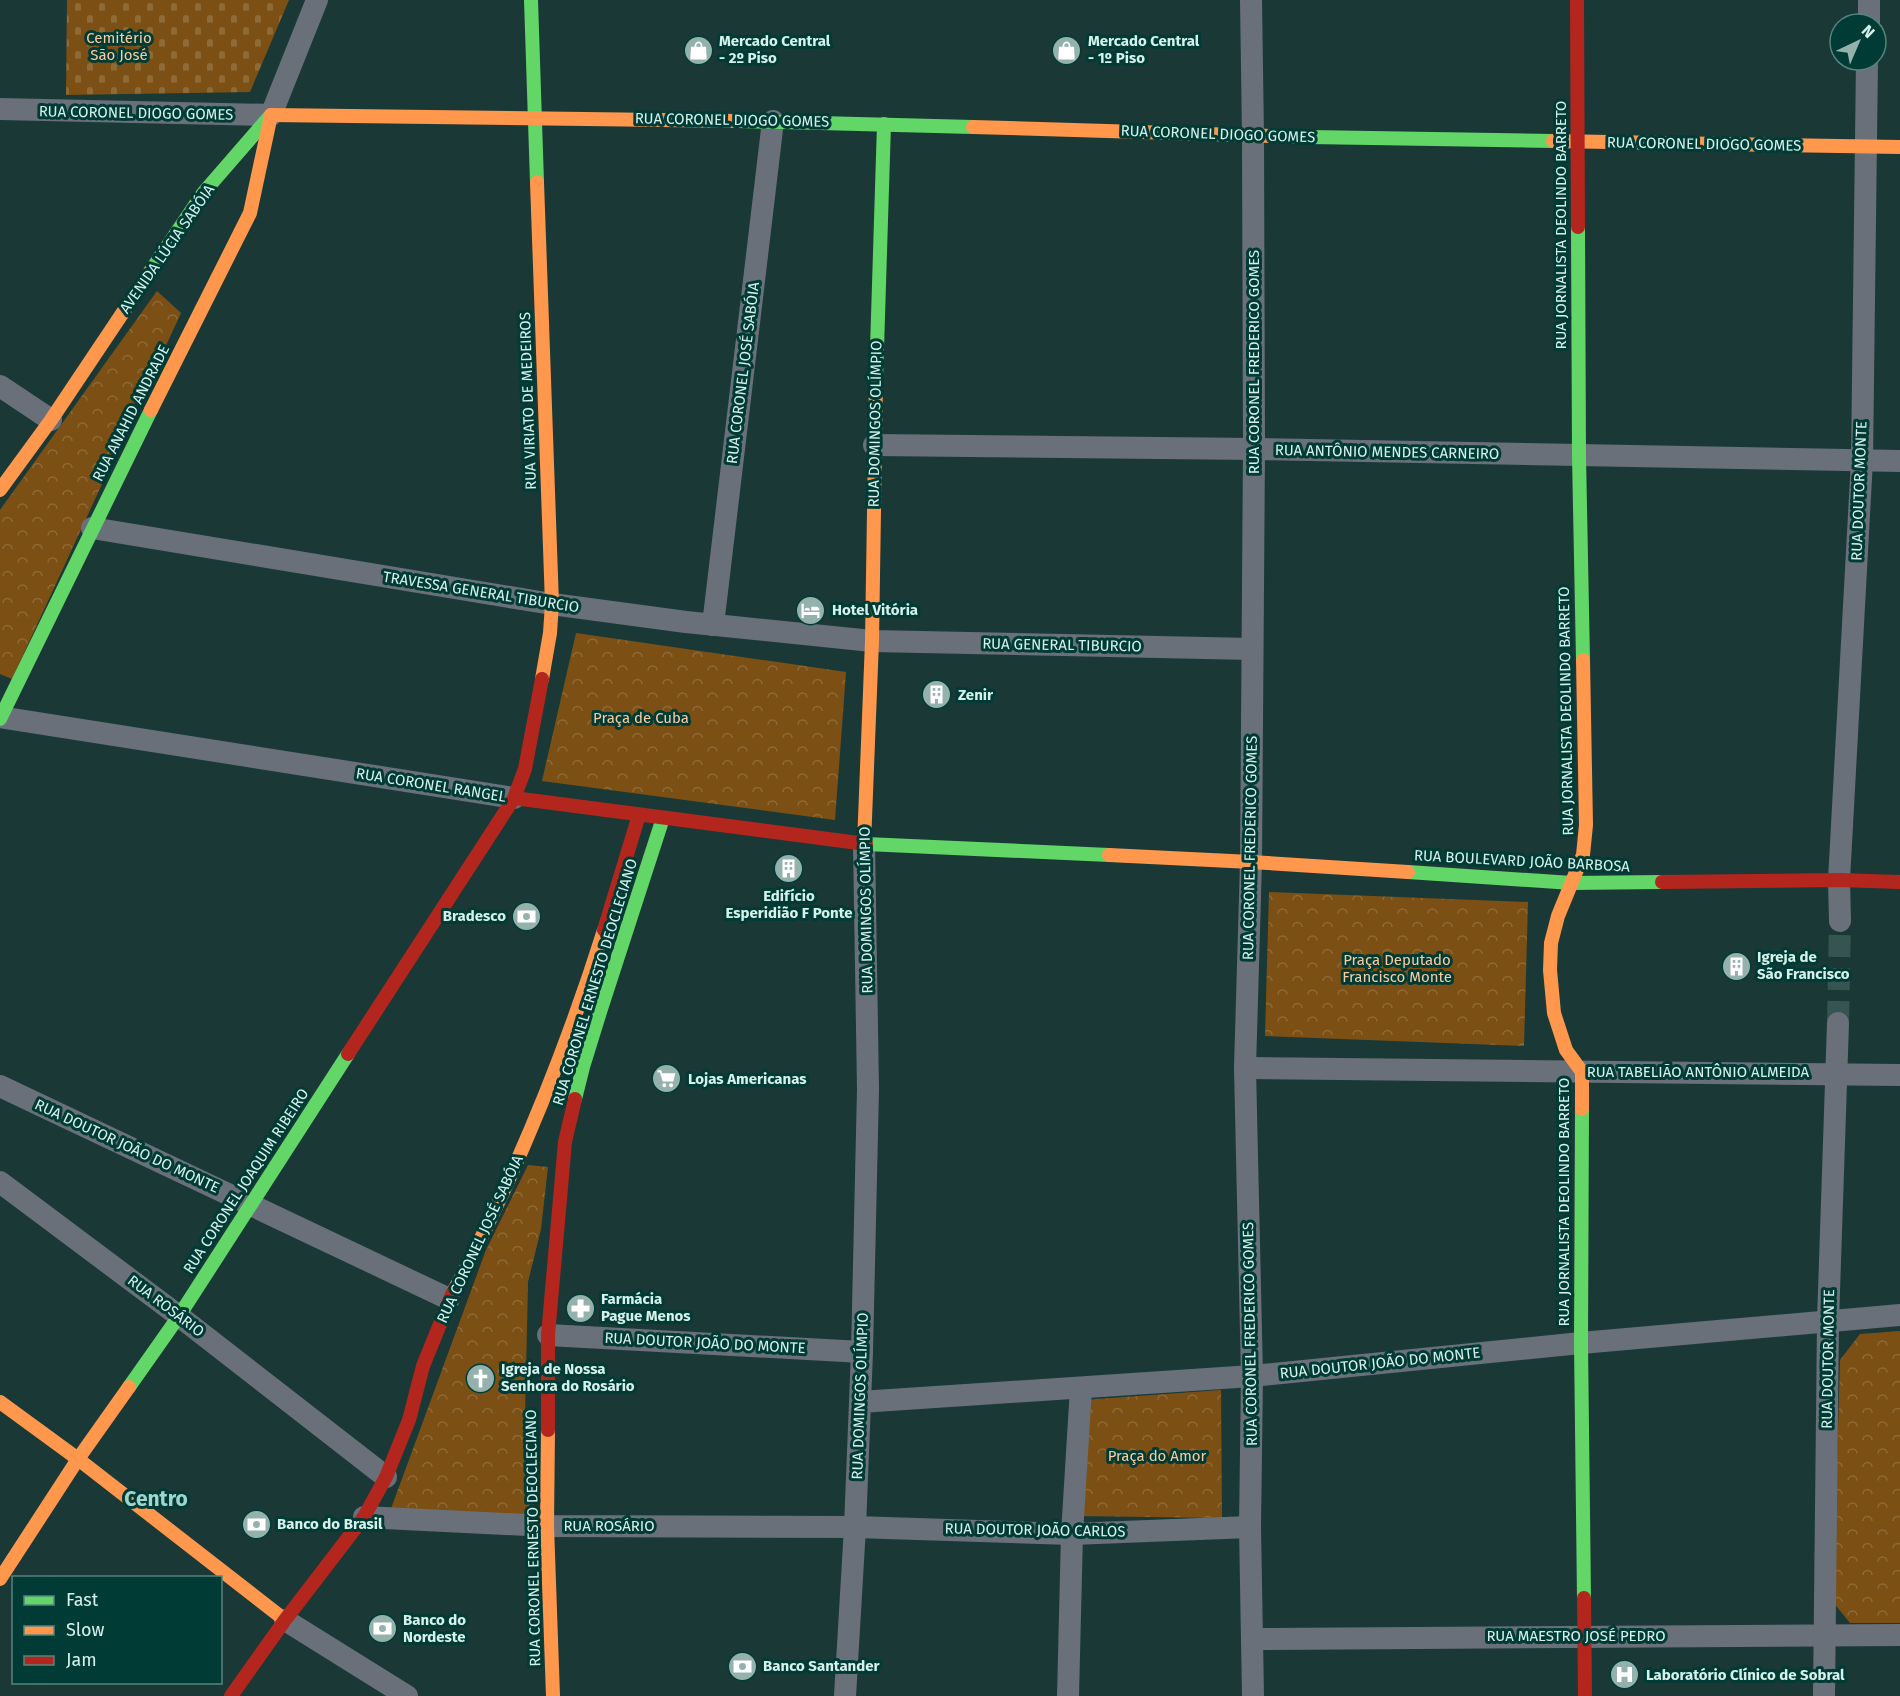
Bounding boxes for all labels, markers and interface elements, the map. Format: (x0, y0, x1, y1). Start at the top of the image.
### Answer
north arrow (1828, 12, 1888, 72)
text: N (1858, 21, 1878, 42)
park label: Cemitério São José (86, 29, 152, 64)
place label: Mercado Central - 2º Piso (719, 32, 831, 67)
place label: Mercado Central - 1º Piso (1088, 32, 1200, 67)
shop icon: Mercado Central - 2º Piso (682, 34, 714, 66)
shop icon: Mercado Central - 1º Piso (1051, 34, 1083, 66)
street label: RUA JORNALISTA DEOLINDO BARRETO (1552, 101, 1570, 349)
street label: RUA CORONEL DIOGO GOMES (39, 102, 233, 124)
street label: RUA CORONEL DIOGO GOMES (635, 109, 829, 131)
street label: RUA CORONEL DIOGO GOMES (1120, 122, 1316, 146)
street label: RUA CORONEL DIOGO GOMES (1607, 133, 1801, 155)
street label: AVENIDA LÚCIA SABÓIA (116, 181, 219, 317)
street label: RUA CORONEL FREDERICO GOMES (1245, 250, 1263, 474)
street label: RUA CORONEL JOSÉ SABÓIA (723, 281, 763, 465)
street label: RUA VIRIATO DE MEDEIROS (516, 312, 540, 490)
street label: RUA DOMINGOS OLÍMPIO (865, 340, 885, 508)
street label: RUA ANAHID ANDRADE (89, 342, 173, 484)
street label: RUA DOUTOR MONTE (1848, 421, 1870, 561)
street label: RUA ANTÔNIO MENDES CARNEIRO (1275, 441, 1499, 463)
street label: TRAVESSA GENERAL TIBURCIO (382, 568, 580, 616)
street label: RUA JORNALISTA DEOLINDO BARRETO (1555, 586, 1577, 836)
hotel icon: Hotel Vitória (795, 594, 827, 626)
place label: Hotel Vitória (832, 601, 918, 619)
street label: RUA GENERAL TIBURCIO (982, 635, 1142, 655)
building icon: Zenir (921, 679, 953, 711)
place label: Zenir (958, 686, 994, 704)
park label: Praça de Cuba (593, 709, 689, 727)
street label: RUA CORONEL FREDERICO GOMES (1239, 736, 1261, 960)
street label: RUA CORONEL RANGEL (355, 764, 508, 806)
street label: RUA DOMINGOS OLÍMPIO (856, 826, 876, 994)
street label: RUA BOULEVARD JOÃO BARBOSA (1414, 846, 1631, 876)
building icon: Edifício Esperidião F Ponte (773, 853, 805, 885)
street label: RUA CORONEL ERNESTO DEOCLECIANO (549, 856, 641, 1108)
place label: Edifício Esperidião F Ponte (726, 887, 852, 922)
bank icon: Bradesco (511, 900, 543, 932)
place label: Bradesco (443, 907, 506, 925)
place label: Igreja de São Francisco (1757, 948, 1850, 983)
building icon: Igreja de São Francisco (1720, 950, 1752, 982)
park label: Praça Deputado Francisco Monte (1342, 951, 1452, 986)
supermarket icon: Lojas Americanas (651, 1063, 683, 1095)
street label: RUA TABELIÃO ANTÔNIO ALMEIDA (1587, 1063, 1810, 1081)
place label: Lojas Americanas (688, 1070, 806, 1088)
street label: RUA JORNALISTA DEOLINDO BARRETO (1555, 1078, 1573, 1326)
street label: RUA CORONEL JOAQUIM RIBEIRO (179, 1085, 313, 1277)
street label: RUA DOUTOR JOÃO DO MONTE (32, 1095, 222, 1197)
street label: RUA CORONEL JOSÉ SABÓIA (433, 1152, 527, 1326)
street label: RUA CORONEL FREDERICO GOMES (1239, 1222, 1261, 1446)
street label: RUA ROSÁRIO (124, 1271, 208, 1341)
street label: RUA DOUTOR MONTE (1818, 1289, 1838, 1429)
place label: Farmácia Pague Menos (601, 1290, 691, 1325)
pharmacy icon: Farmácia Pague Menos (564, 1292, 596, 1324)
street label: RUA DOMINGOS OLÍMPIO (848, 1312, 872, 1480)
street label: RUA DOUTOR JOÃO DO MONTE (604, 1329, 806, 1357)
street label: RUA DOUTOR JOÃO DO MONTE (1279, 1344, 1481, 1382)
place label: Igreja de Nossa Senhora do Rosário (501, 1360, 635, 1395)
church icon: Igreja de Nossa Senhora do Rosário (464, 1362, 496, 1394)
street label: RUA CORONEL ERNESTO DEOCLECIANO (522, 1409, 544, 1667)
park label: Praça do Amor (1108, 1447, 1207, 1465)
district label: Centro (124, 1486, 188, 1512)
bank icon: Banco do Brasil (240, 1508, 272, 1540)
place label: Banco do Brasil (277, 1515, 383, 1533)
street label: RUA ROSÁRIO (563, 1517, 655, 1535)
street label: RUA DOUTOR JOÃO CARLOS (944, 1519, 1126, 1541)
legend (12, 1576, 222, 1684)
text: Fast (66, 1589, 99, 1611)
place label: Banco do Nordeste (403, 1611, 466, 1646)
bank icon: Banco do Nordeste (366, 1613, 398, 1645)
text: Slow (66, 1619, 105, 1641)
street label: RUA MAESTRO JOSÉ PEDRO (1486, 1627, 1666, 1645)
text: Jam (66, 1649, 97, 1671)
bank icon: Banco Santander (726, 1650, 758, 1682)
place label: Banco Santander (763, 1657, 881, 1675)
hospital icon: Laboratório Clínico de Sobral (1609, 1659, 1641, 1691)
place label: Laboratório Clínico de Sobral (1646, 1666, 1845, 1684)

